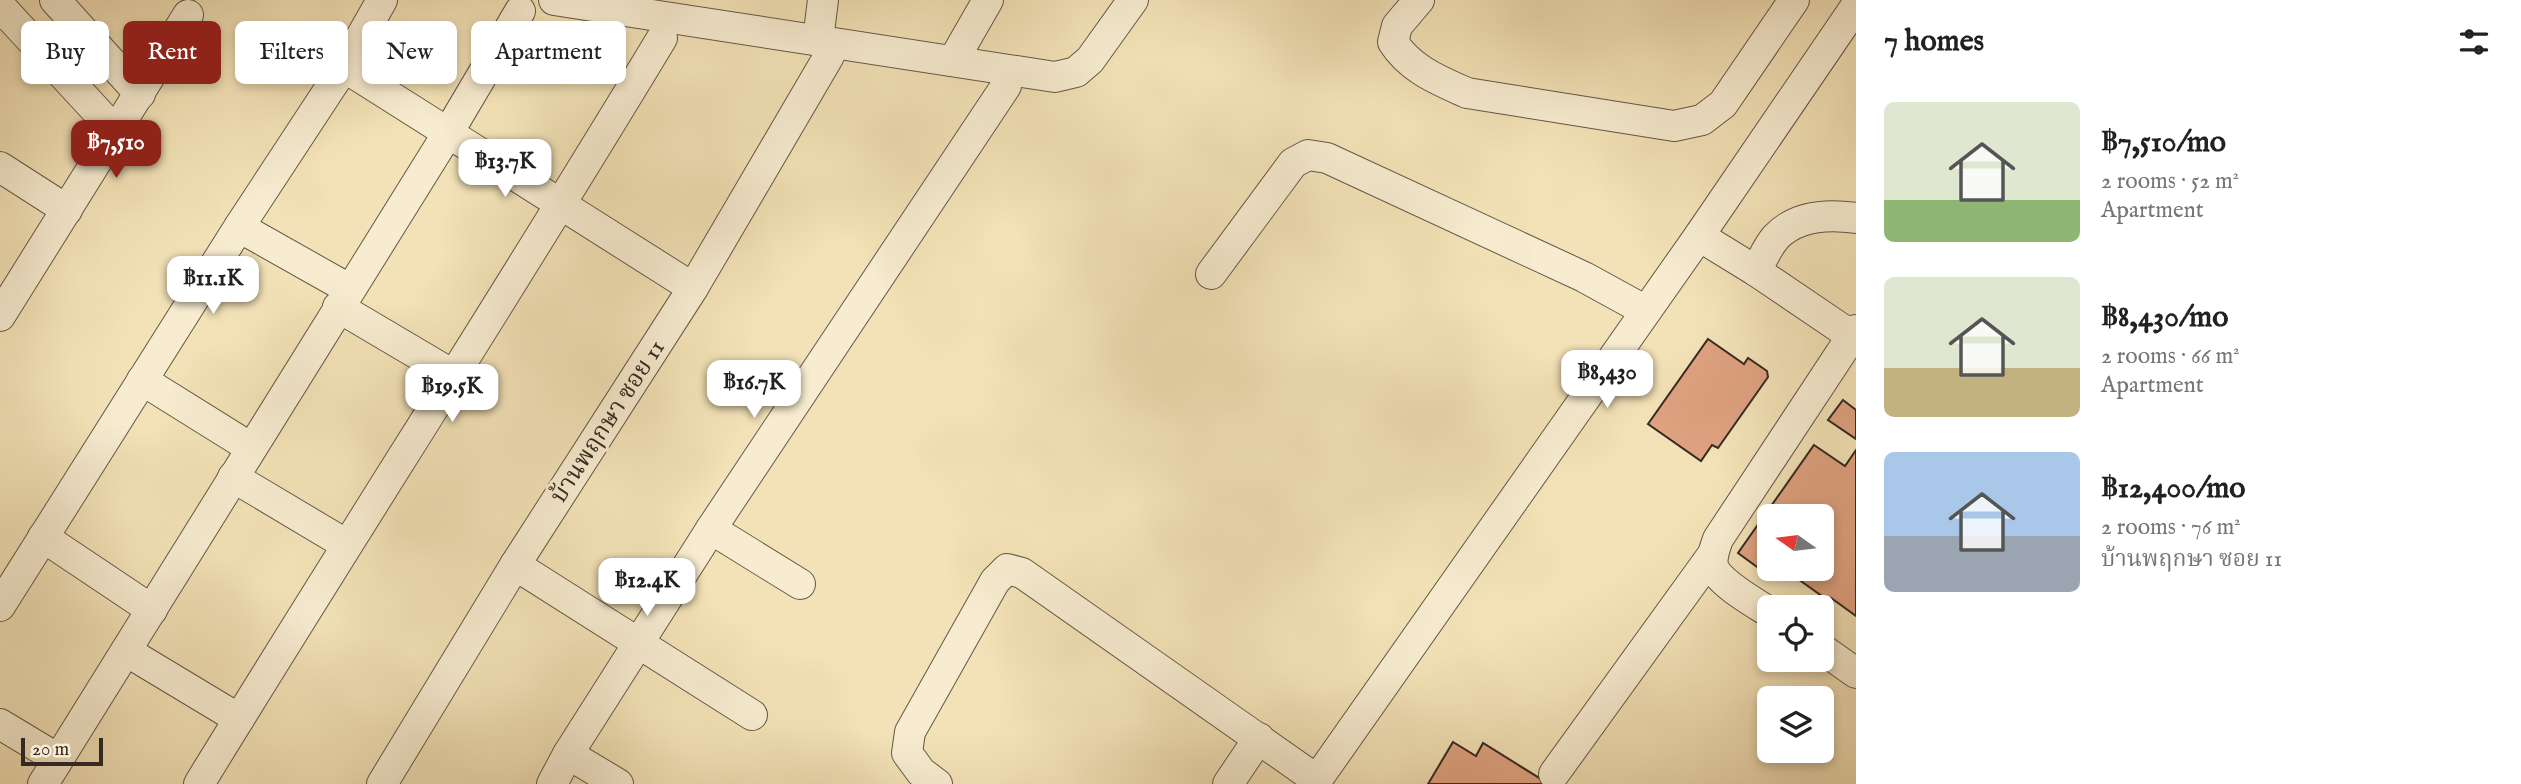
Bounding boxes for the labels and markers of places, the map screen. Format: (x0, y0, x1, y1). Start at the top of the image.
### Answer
pin: ฿7,510 (59, 120, 173, 180)
pin: ฿13.7K (448, 140, 562, 199)
pin: ฿11.1K (156, 256, 270, 316)
pin: ฿8,430 (1550, 350, 1664, 410)
pin: ฿16.7K (697, 360, 811, 420)
pin: ฿19.5K (395, 364, 509, 424)
pin: ฿12.4K (590, 558, 704, 618)

